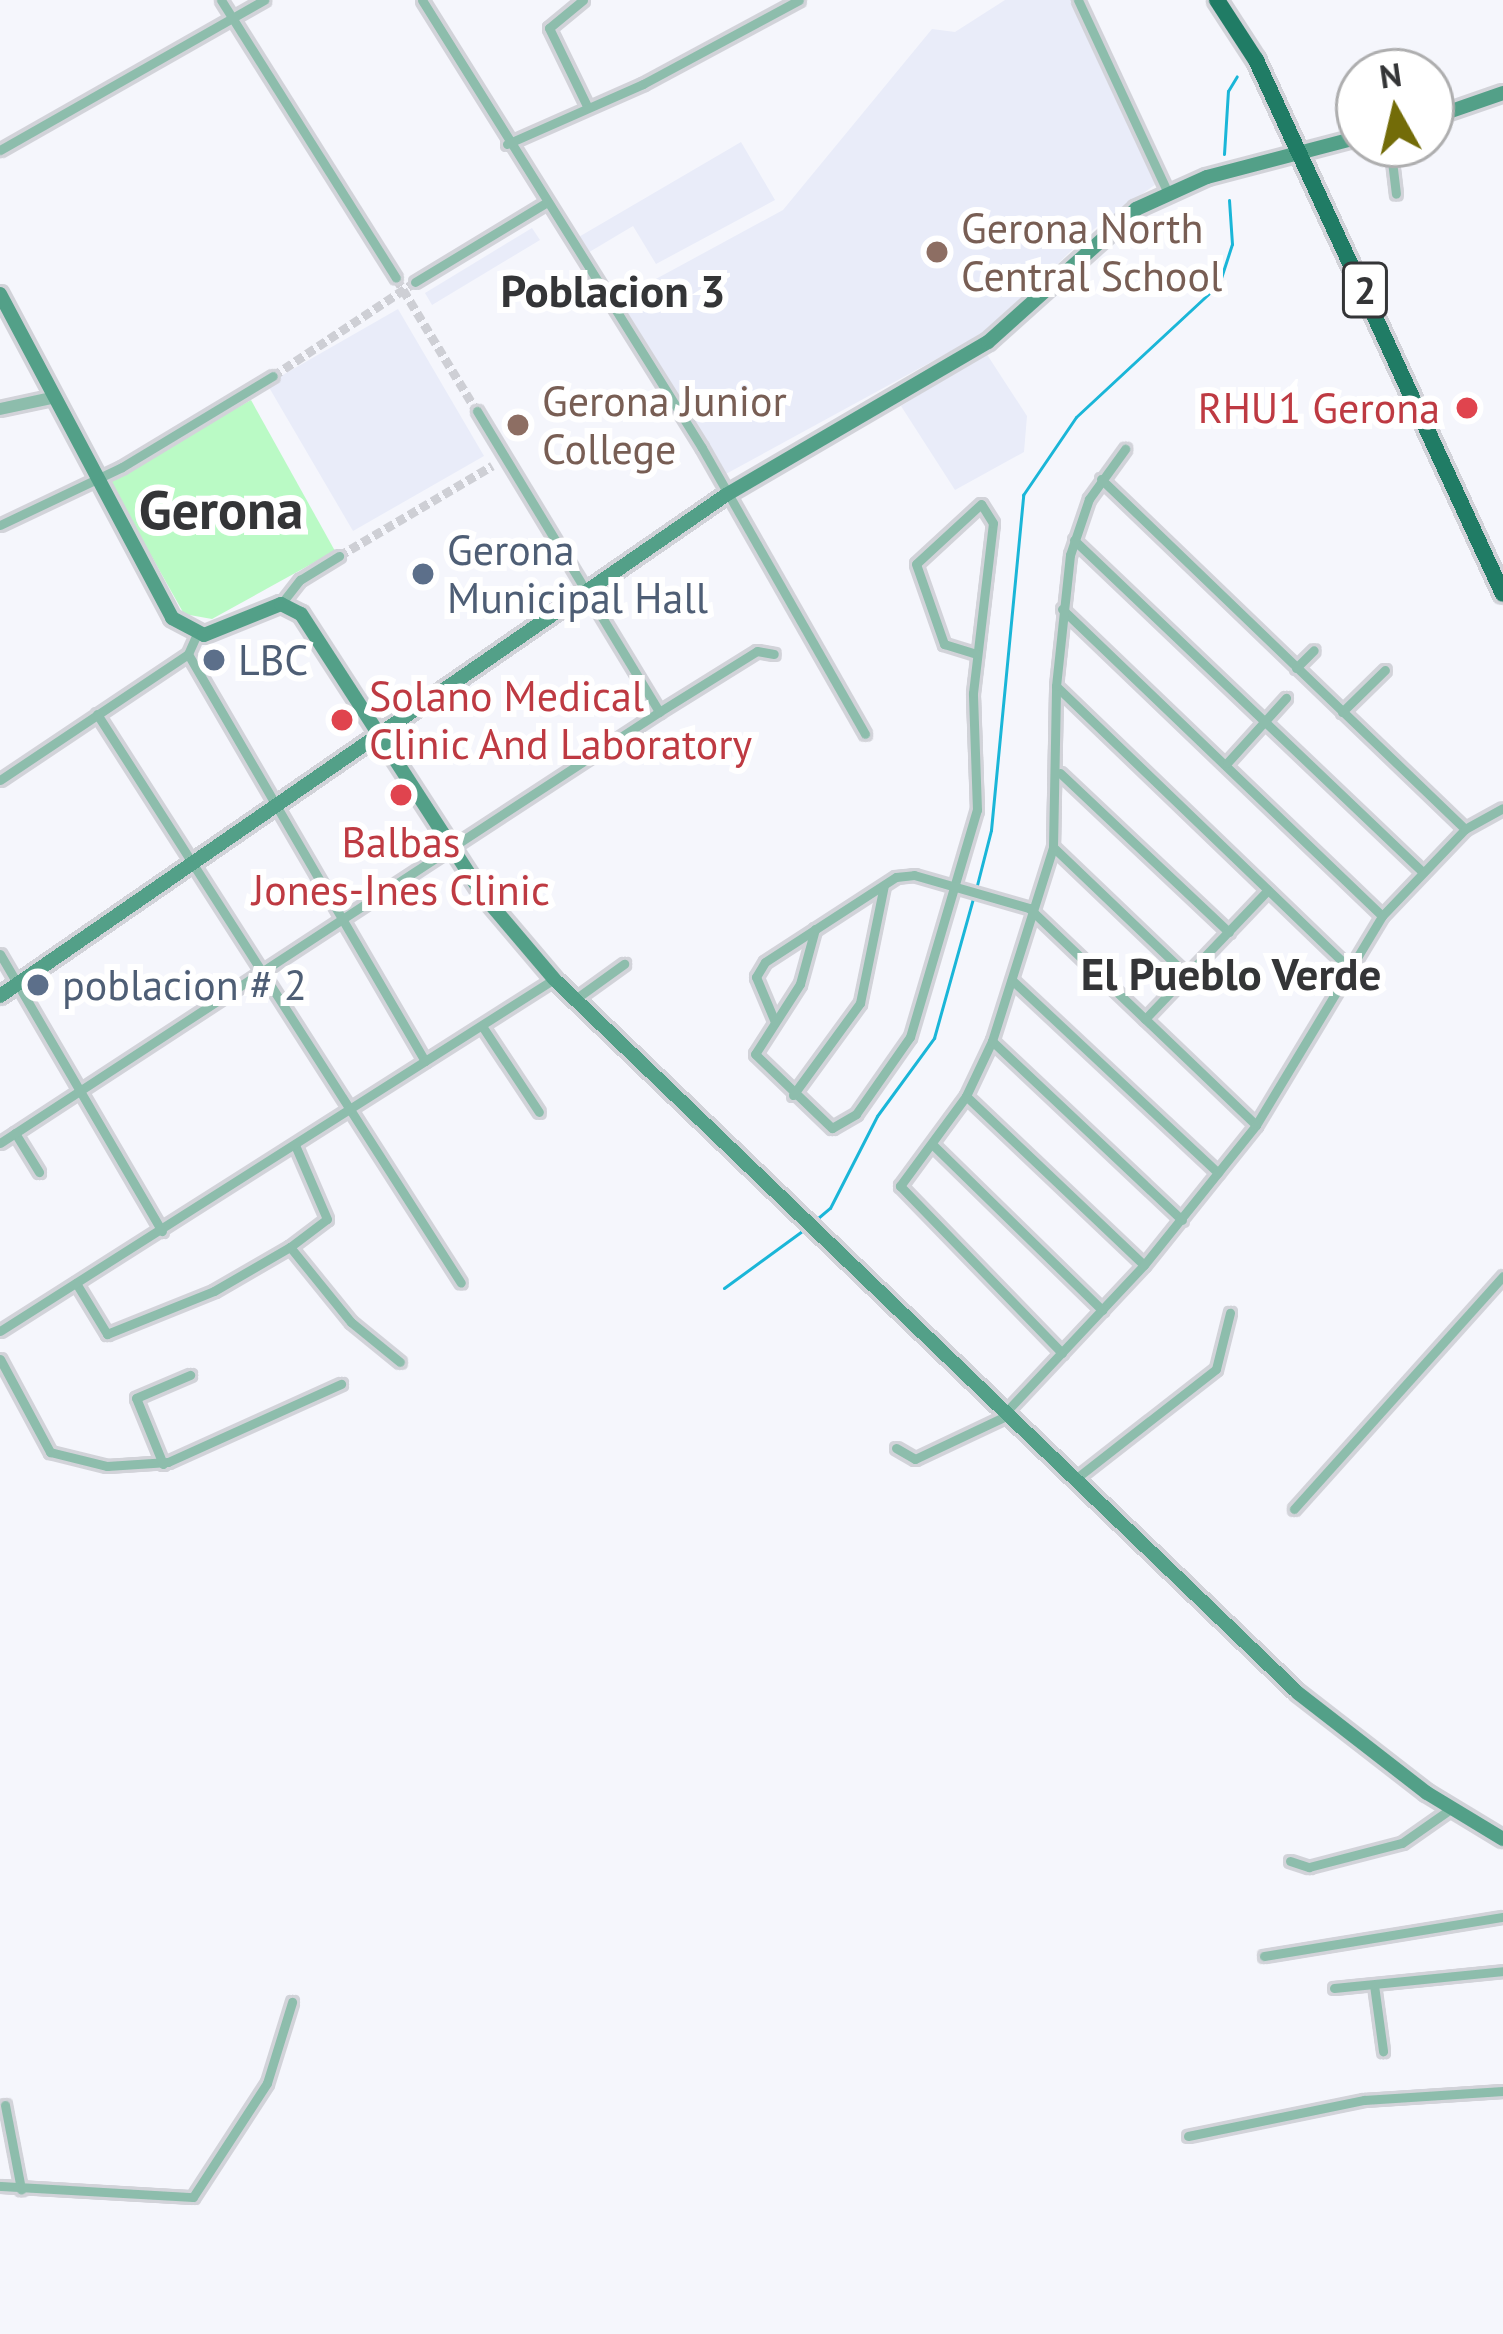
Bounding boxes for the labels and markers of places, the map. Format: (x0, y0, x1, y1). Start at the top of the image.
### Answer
place label: Gerona North Central School (961, 203, 1222, 302)
marker: Gerona North Central School (924, 239, 950, 265)
place label: Gerona Junior College (542, 376, 787, 474)
place label: RHU1 Gerona (1198, 383, 1440, 433)
marker: RHU1 Gerona (1451, 392, 1483, 424)
marker: Gerona Junior College (505, 412, 531, 438)
place label: Gerona Municipal Hall (447, 525, 708, 624)
marker: Gerona Municipal Hall (410, 561, 436, 587)
place label: LBC (238, 635, 308, 685)
marker: LBC (201, 647, 227, 673)
place label: Solano Medical Clinic And Laboratory (369, 671, 754, 770)
marker: Solano Medical Clinic And Laboratory (326, 704, 358, 736)
marker: Balbas Jones-Ines Clinic (385, 779, 417, 811)
place label: Balbas Jones-Ines Clinic (252, 817, 550, 916)
place label: poblacion # 2 (62, 960, 307, 1010)
marker: poblacion # 2 (25, 972, 51, 998)

